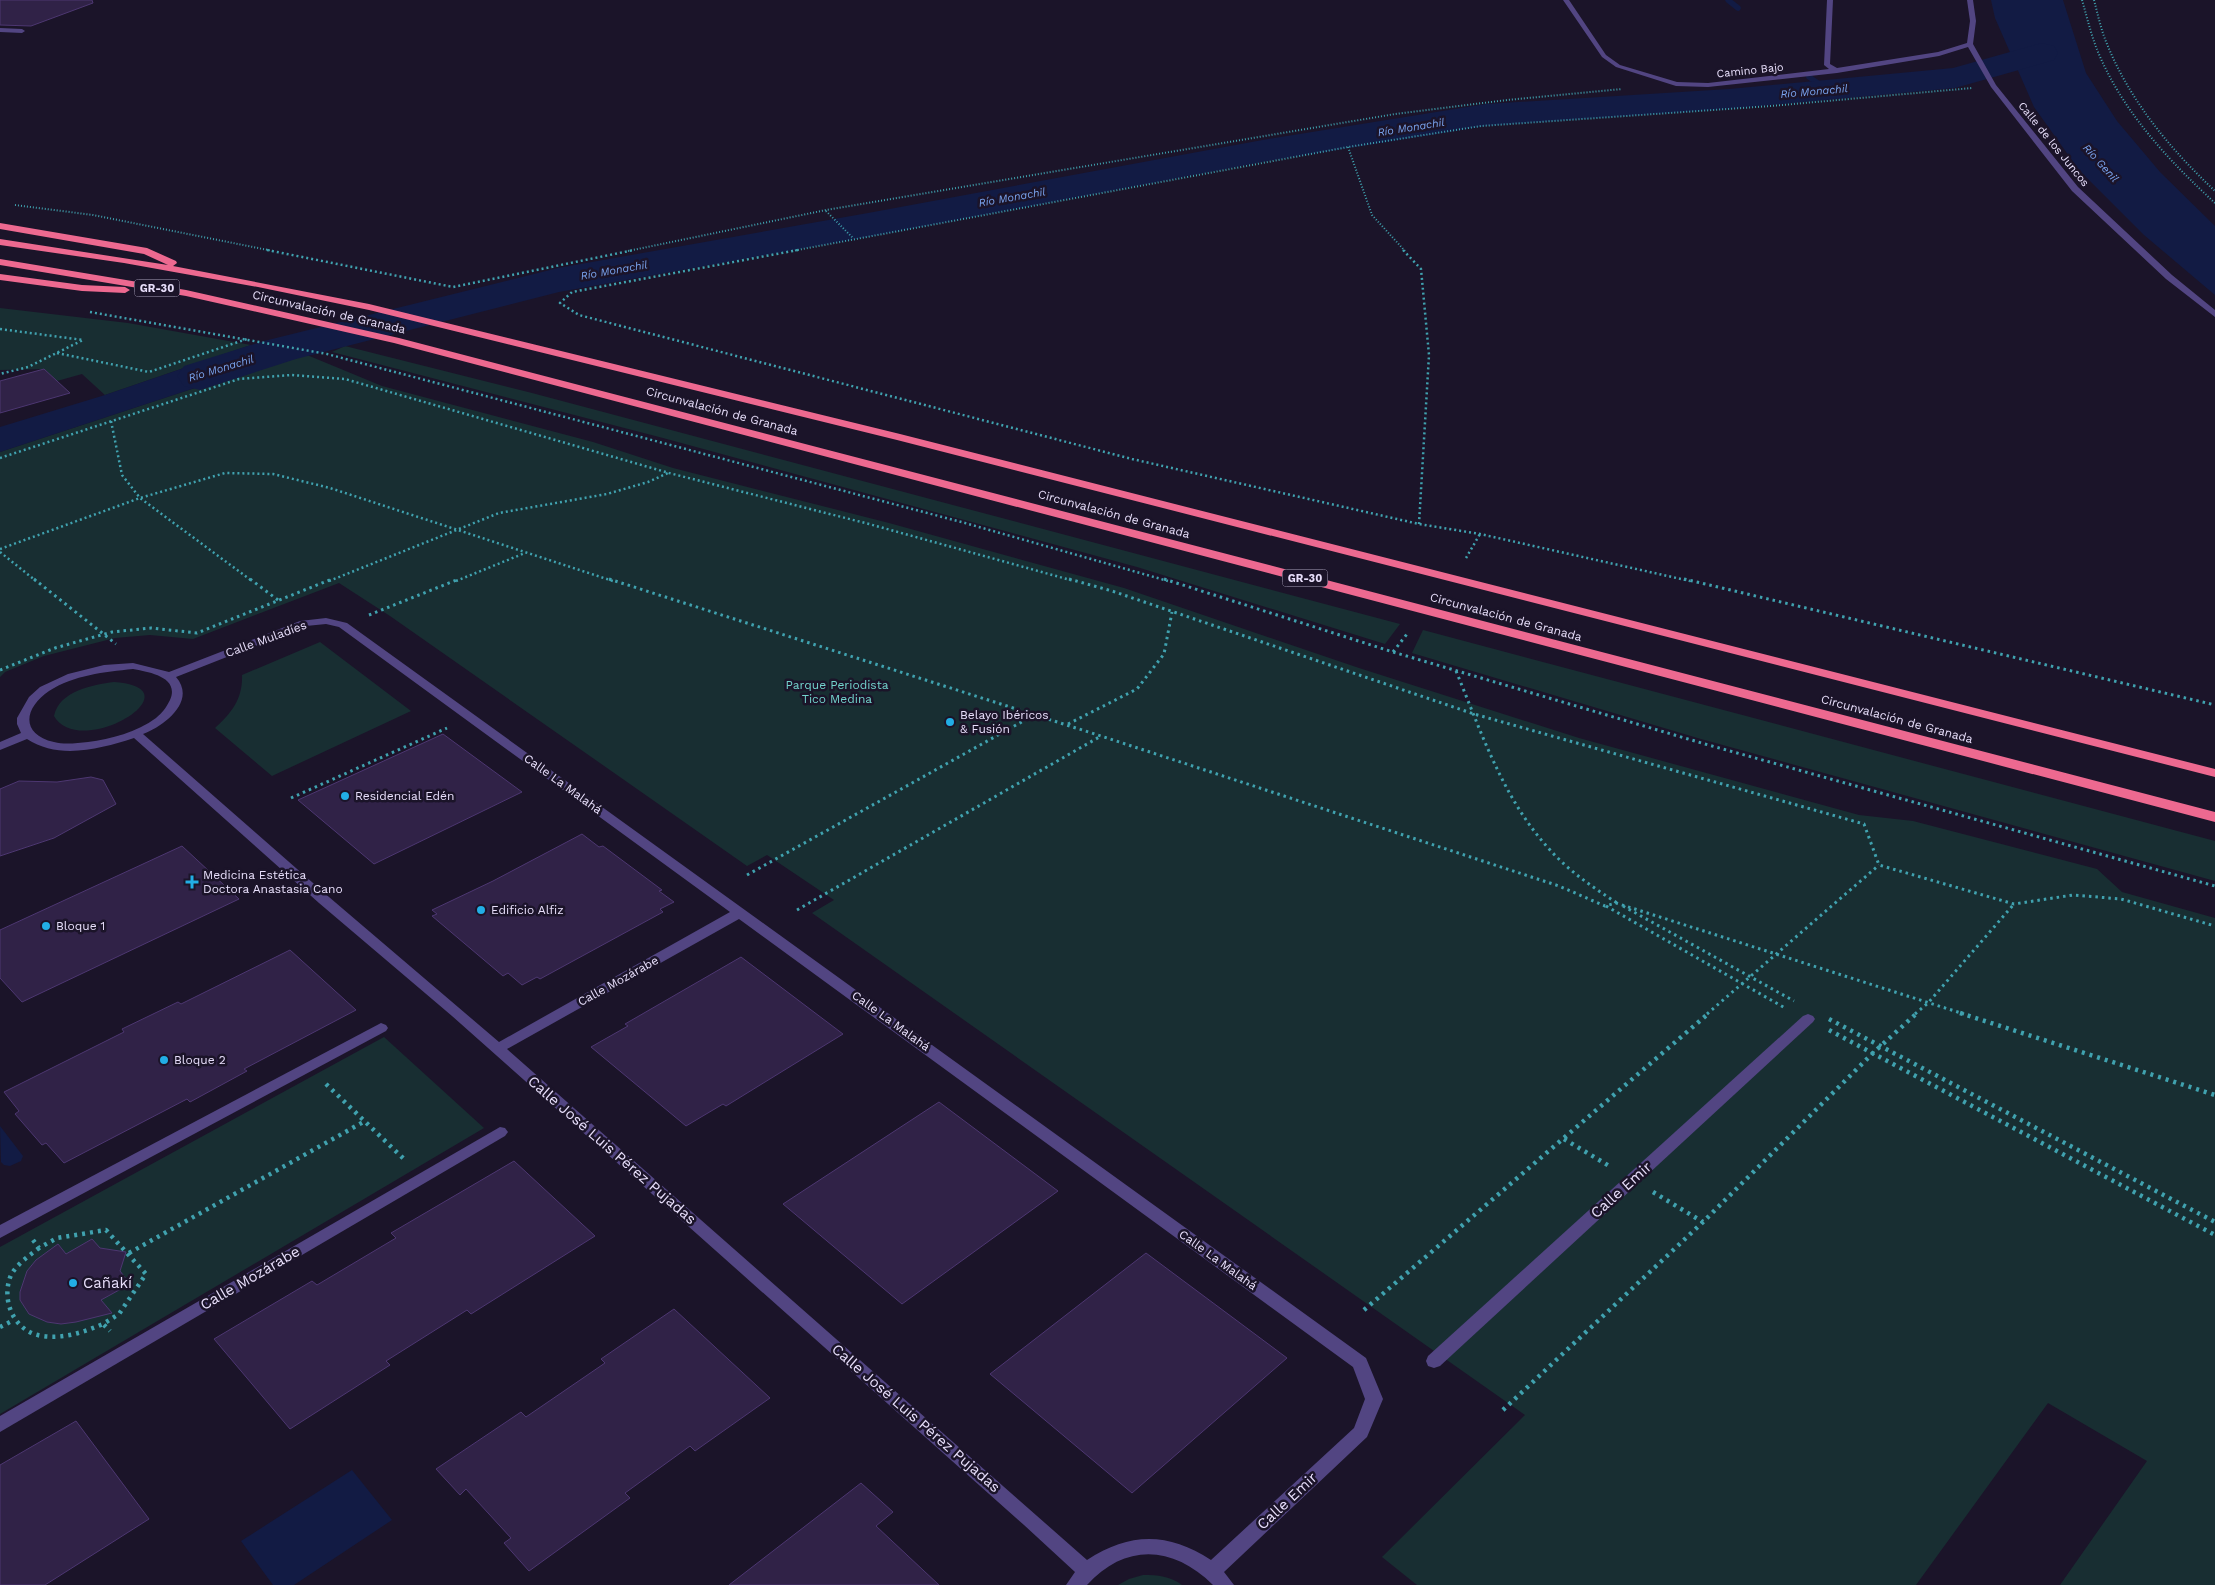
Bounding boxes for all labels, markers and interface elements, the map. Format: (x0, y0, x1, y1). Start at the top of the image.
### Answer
street label: Camino Bajo (1716, 61, 1784, 80)
water label: Río Monachil (1780, 82, 1849, 101)
street label: Calle de los Juncos (2015, 99, 2092, 189)
water label: Río Monachil (1377, 116, 1446, 139)
water label: Río Genil (2080, 142, 2122, 186)
water label: Río Monachil (978, 185, 1047, 210)
water label: Río Monachil (580, 258, 649, 283)
road number: GR-30 (134, 280, 180, 296)
street label: Circunvalación de Granada (251, 288, 407, 337)
water label: Río Monachil (187, 352, 256, 385)
street label: Circunvalación de Granada (644, 384, 800, 438)
street label: Circunvalación de Granada (1036, 487, 1192, 541)
road number: GR-30 (1282, 570, 1328, 586)
street label: Circunvalación de Granada (1428, 590, 1584, 644)
street label: Calle Muladíes (223, 618, 309, 660)
park label: Parque Periodista Tico Medina (785, 678, 889, 706)
street label: Circunvalación de Granada (1819, 692, 1975, 746)
place label: Belayo Ibéricos & Fusión (960, 708, 1049, 736)
marker: Belayo Ibéricos & Fusión (944, 716, 956, 728)
street label: Calle La Malahá (521, 751, 605, 817)
place label: Residencial Edén (355, 789, 454, 803)
marker: Residencial Edén (339, 790, 351, 802)
place label: Medicina Estética Doctora Anastasia Cano (203, 868, 343, 896)
marker: Medicina Estética Doctora Anastasia Cano (185, 875, 199, 889)
place label: Edificio Alfiz (491, 903, 564, 917)
marker: Edificio Alfiz (475, 904, 487, 916)
place label: Bloque 1 (56, 919, 105, 933)
marker: Bloque 1 (40, 920, 52, 932)
street label: Calle Mozárabe (575, 953, 661, 1009)
street label: Calle La Malahá (849, 988, 933, 1054)
place label: Bloque 2 (174, 1053, 226, 1067)
marker: Bloque 2 (158, 1054, 170, 1066)
street label: Calle José Luis Pérez Pujadas (524, 1072, 700, 1228)
street label: Calle Emir (1587, 1158, 1655, 1222)
street label: Calle La Malahá (1176, 1227, 1260, 1293)
street label: Calle Mozárabe (197, 1242, 303, 1314)
place label: Cañakí (83, 1274, 132, 1292)
marker: Cañakí (67, 1277, 79, 1289)
street label: Calle José Luis Pérez Pujadas (828, 1340, 1004, 1496)
street label: Calle Emir (1253, 1469, 1321, 1533)

